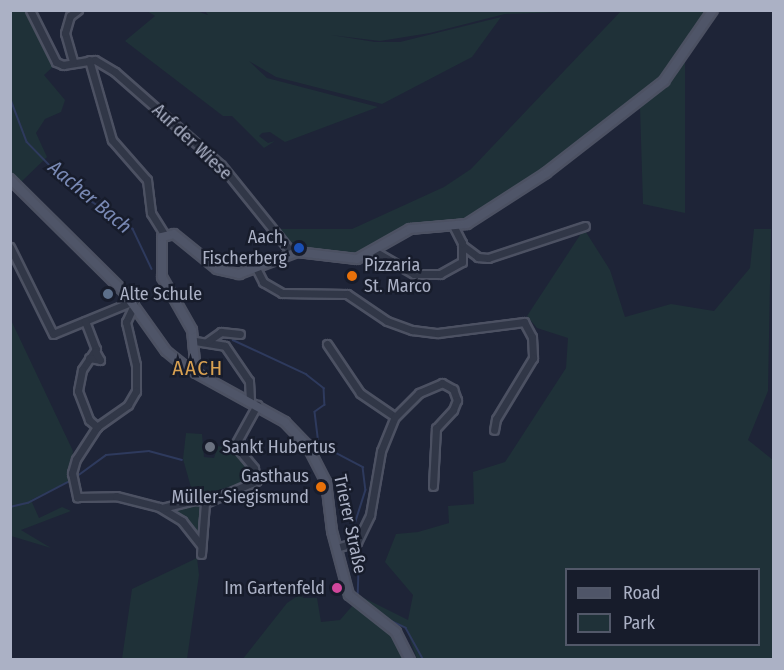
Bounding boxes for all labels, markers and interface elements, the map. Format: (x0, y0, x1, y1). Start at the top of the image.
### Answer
street label: Auf der Wiese (148, 100, 236, 184)
water label: Aacher Bach (44, 155, 136, 239)
place label: Aach, Fischerberg (202, 227, 287, 270)
marker: Aach, Fischerberg (292, 241, 306, 255)
place label: Pizzaria St. Marco (364, 255, 431, 298)
marker: Pizzaria St. Marco (345, 269, 359, 283)
place label: Alte Schule (120, 283, 202, 305)
marker: Alte Schule (101, 287, 115, 301)
district label: AACH (172, 355, 224, 381)
place label: Sankt Hubertus (222, 436, 336, 458)
marker: Sankt Hubertus (203, 440, 217, 454)
place label: Gasthaus Müller-Siegismund (171, 466, 309, 508)
street label: Trierer Straße (329, 473, 371, 575)
marker: Gasthaus Müller-Siegismund (314, 480, 328, 494)
legend (565, 568, 760, 646)
place label: Im Gartenfeld (224, 577, 325, 599)
marker: Im Gartenfeld (330, 581, 344, 595)
text: Road (623, 582, 660, 604)
text: Park (623, 612, 655, 634)

